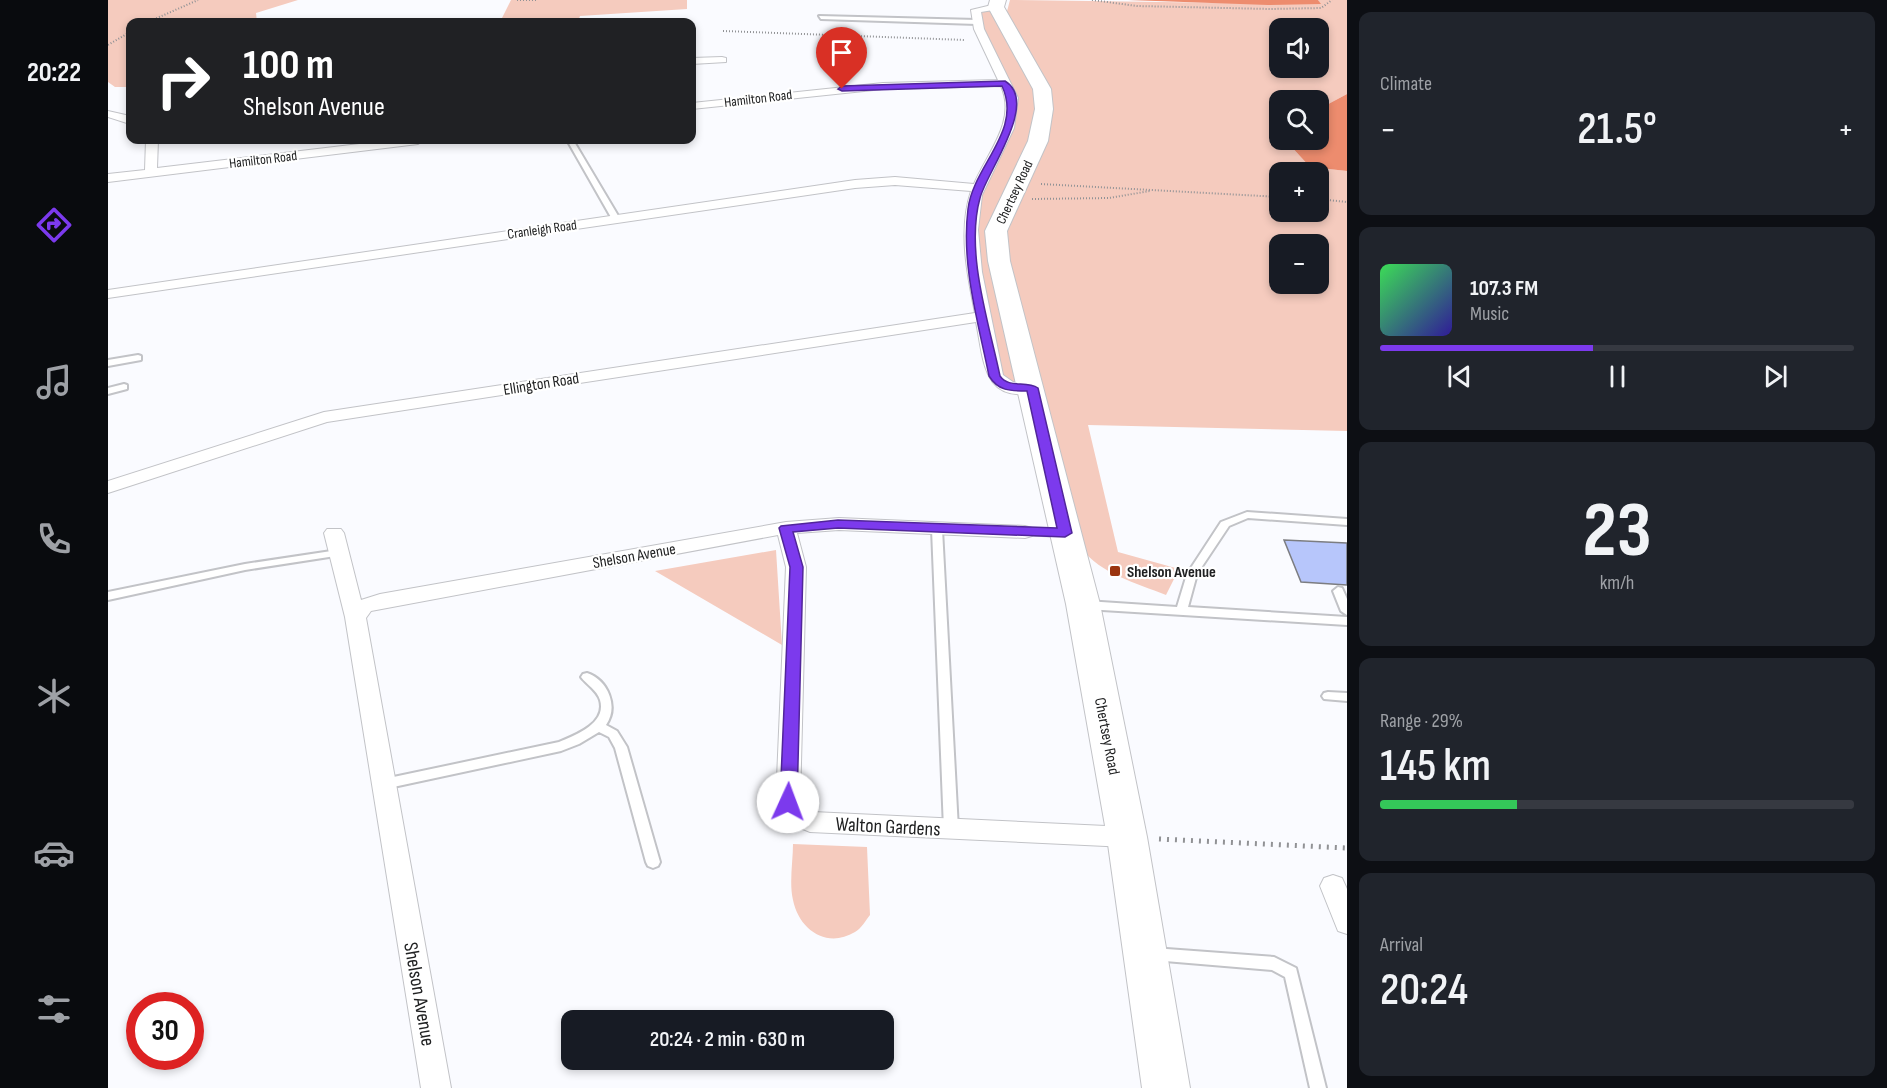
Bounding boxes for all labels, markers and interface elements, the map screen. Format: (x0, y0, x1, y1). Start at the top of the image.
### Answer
map controls (1269, 18, 1329, 294)
button: sound (1269, 18, 1329, 78)
pin (816, 27, 867, 89)
icon: arrive (825, 36, 858, 69)
text: 100 m (243, 40, 334, 91)
icon: right (144, 42, 222, 120)
text: 20:22 (27, 57, 81, 89)
text: Climate (1380, 72, 1432, 96)
street label: Hamilton Road (723, 86, 793, 111)
button: search (1269, 90, 1329, 150)
text: Shelson Avenue (243, 91, 385, 123)
text: 21.5° (1577, 102, 1657, 157)
text: − (1380, 110, 1396, 150)
text: + (1838, 110, 1854, 150)
street label: Hamilton Road (228, 147, 298, 172)
street label: Chertsey Road (992, 158, 1037, 227)
button: + (1269, 162, 1329, 222)
icon: directions (33, 204, 75, 246)
street label: Cranleigh Road (506, 216, 578, 243)
button: − (1269, 234, 1329, 294)
text: 107.3 FM (1470, 275, 1538, 302)
text: Music (1470, 302, 1509, 326)
icon: previous (1443, 360, 1476, 393)
icon: pause (1601, 360, 1634, 393)
icon: next (1759, 360, 1792, 393)
icon: music (33, 361, 75, 403)
street label: Ellington Road (502, 369, 580, 400)
text: 23 (1582, 485, 1652, 578)
icon: phone (33, 518, 75, 560)
street label: Shelson Avenue (591, 540, 677, 573)
place label: Shelson Avenue (1127, 563, 1216, 582)
marker: Shelson Avenue (1108, 564, 1122, 578)
text: km/h (1600, 571, 1634, 595)
icon: climate (33, 675, 75, 717)
street label: Chertsey Road (1090, 696, 1123, 776)
text: Range · 29% (1380, 709, 1463, 733)
text: 145 km (1380, 739, 1491, 794)
position arrow (756, 770, 820, 834)
street label: Walton Gardens (835, 812, 941, 842)
icon: car (33, 832, 75, 874)
text: Arrival (1380, 933, 1423, 957)
street label: Shelson Avenue (398, 940, 440, 1048)
text: 20:24 (1380, 963, 1468, 1018)
icon: filters (33, 988, 75, 1030)
speed limit sign: 30 (126, 992, 204, 1070)
text: 20:24 · 2 min · 630 m (650, 1026, 805, 1053)

